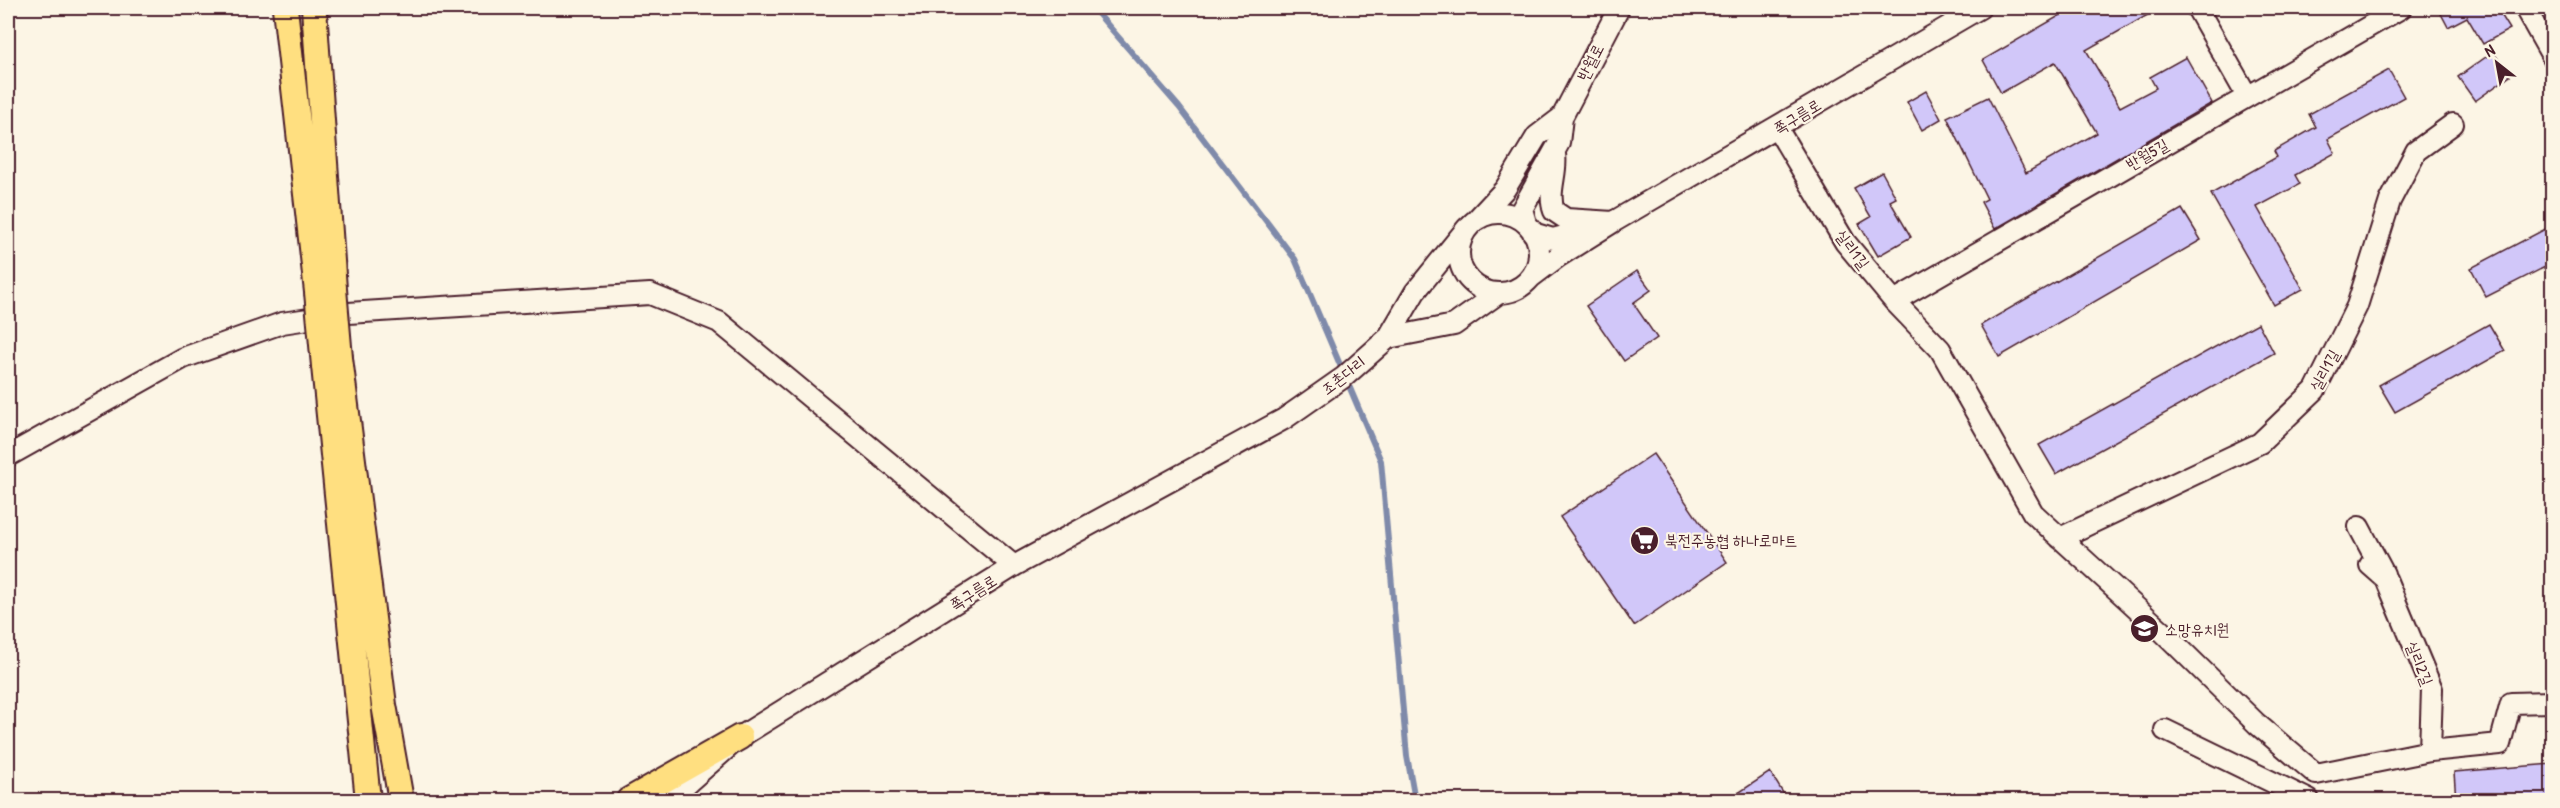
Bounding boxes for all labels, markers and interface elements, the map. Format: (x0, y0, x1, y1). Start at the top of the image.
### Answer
north arrow (2467, 33, 2527, 93)
text: N (2480, 38, 2499, 62)
street label: 반월로 (1571, 40, 1609, 84)
street label: 쪽구름로 (1769, 93, 1825, 139)
street label: 반월5길 (2122, 133, 2172, 175)
street label: 실리1길 (1831, 225, 1875, 273)
street label: 실리1길 (2304, 345, 2344, 395)
street label: 조촌다리 (1316, 350, 1370, 400)
supermarket icon: 북전주농협 하나로마트 (1628, 524, 1660, 556)
place label: 북전주농협 하나로마트 (1665, 529, 1797, 551)
street label: 쪽구름로 (945, 569, 1001, 615)
school or university icon: 소망유치원 (2128, 613, 2160, 645)
place label: 소망유치원 (2165, 618, 2229, 640)
street label: 실리2길 (2401, 637, 2439, 689)

